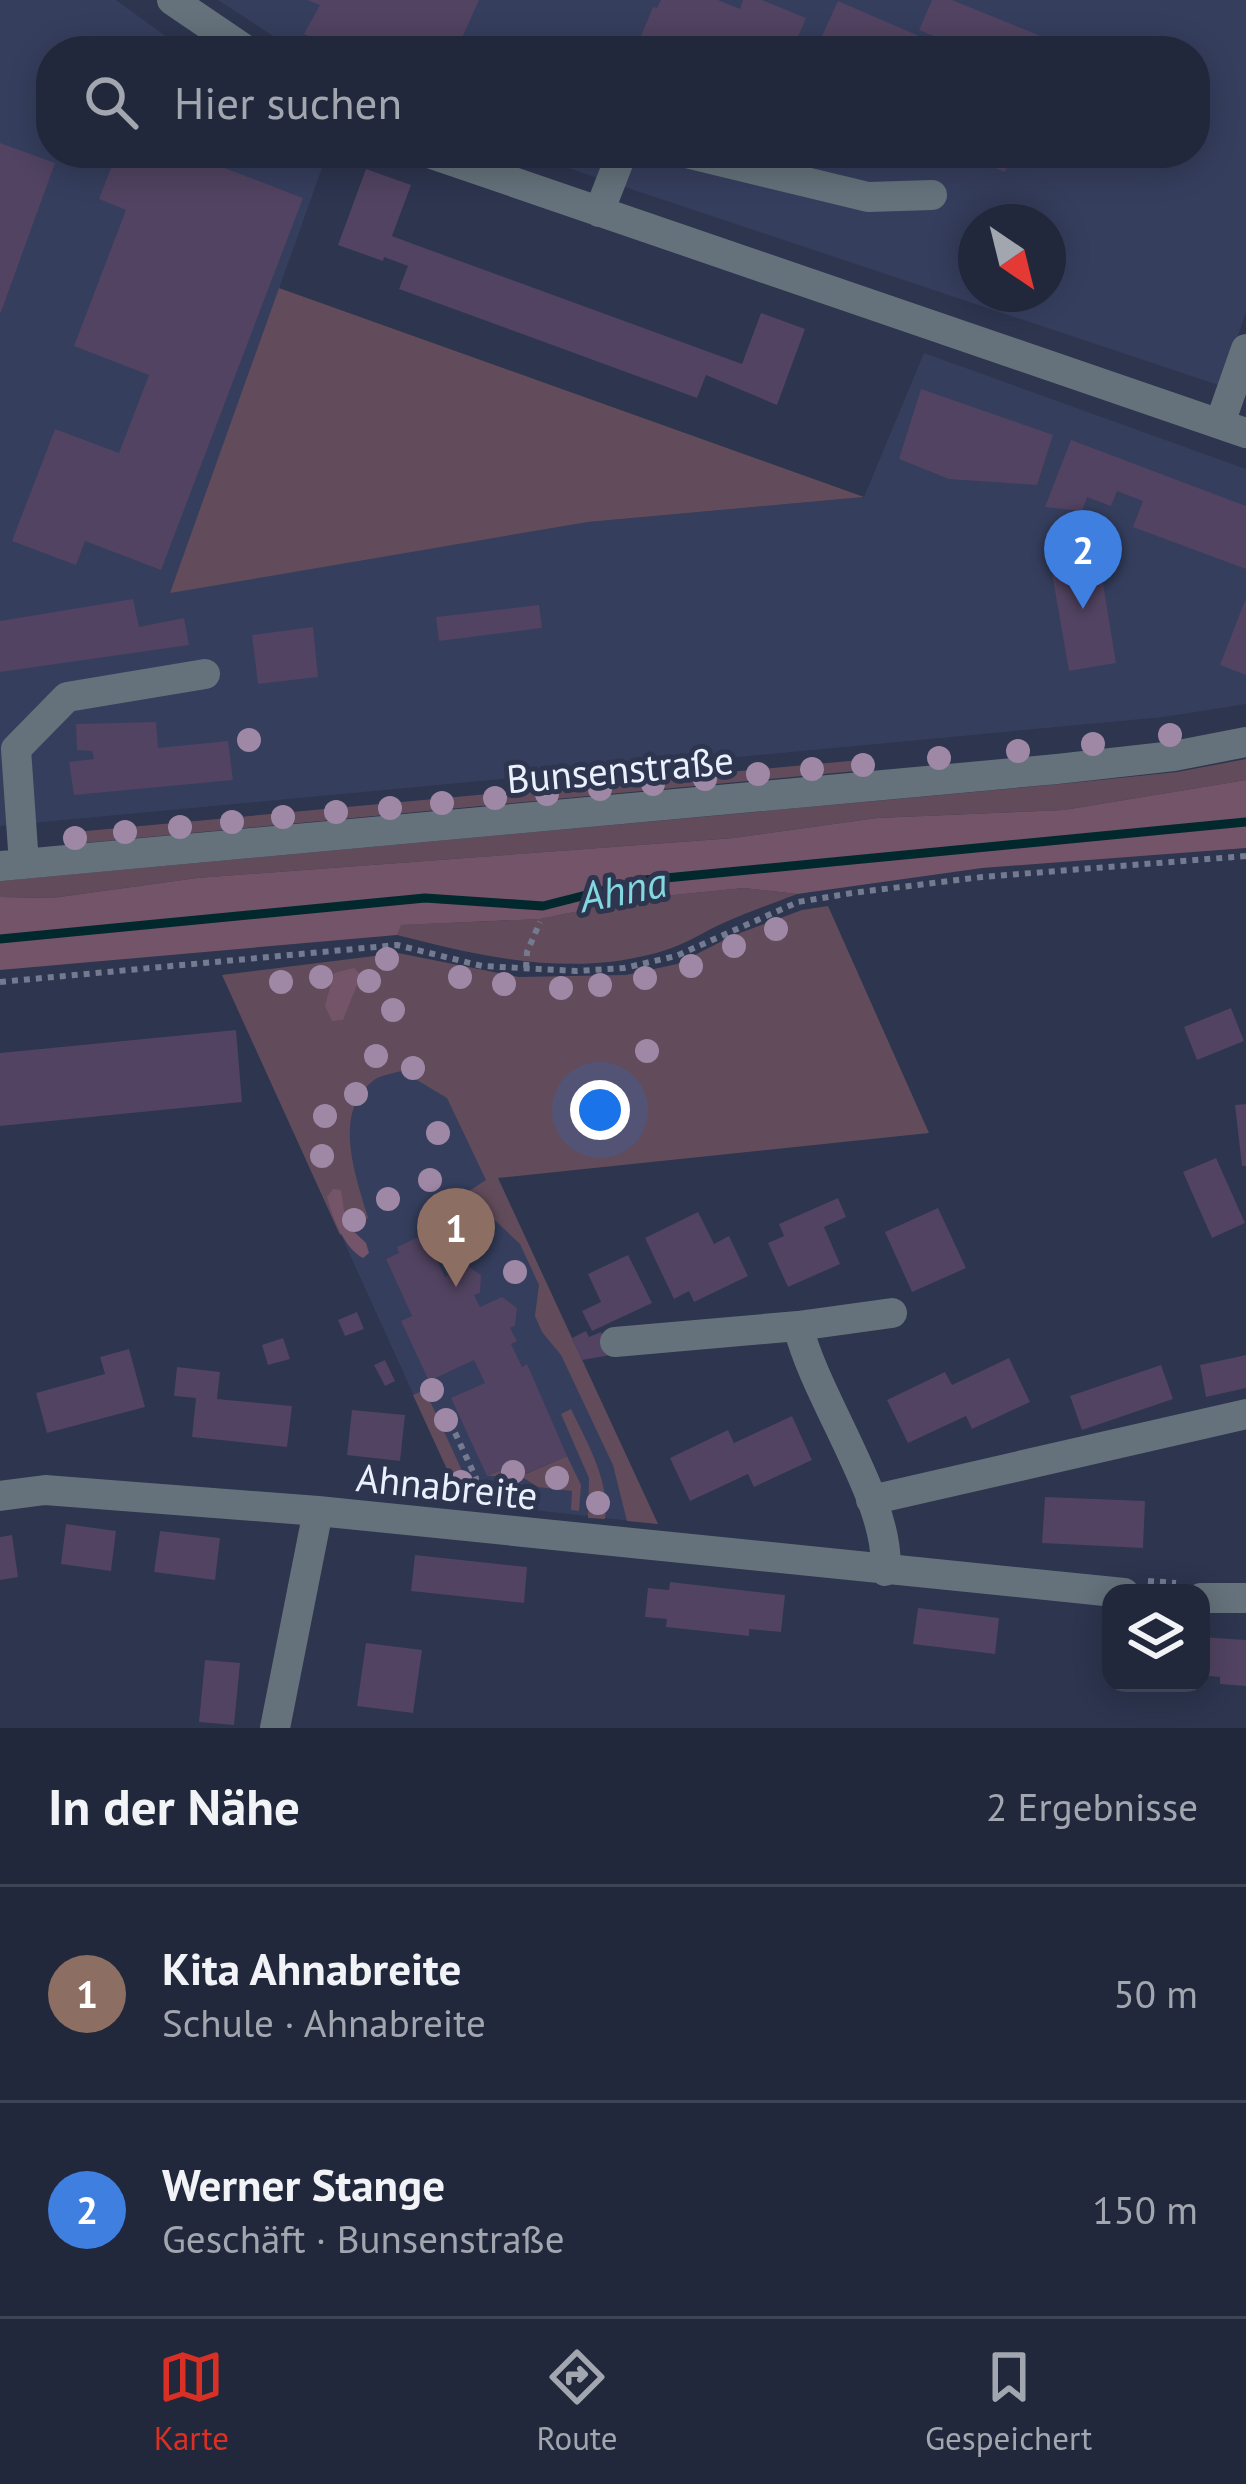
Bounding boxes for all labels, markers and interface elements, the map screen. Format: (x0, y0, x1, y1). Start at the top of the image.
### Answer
search box (36, 36, 1210, 168)
icon: search (78, 69, 144, 135)
text: Hier suchen (174, 73, 402, 131)
north arrow (958, 204, 1066, 312)
pin: 2 (1044, 510, 1122, 609)
street label: Bunsenstraße (504, 734, 736, 804)
water label: Ahna (573, 854, 672, 925)
your location (570, 1080, 630, 1140)
pin: 1 (417, 1188, 495, 1287)
street label: Ahnabreite (354, 1451, 540, 1521)
map controls (1102, 1584, 1210, 1692)
button: layers (1102, 1584, 1210, 1692)
text: In der Nähe (48, 1773, 300, 1839)
text: 2 Ergebnisse (986, 1781, 1198, 1832)
text: Kita Ahnabreite (162, 1939, 461, 1997)
text: 1 (76, 1968, 98, 2019)
text: 50 m (1113, 1968, 1198, 2019)
text: Schule · Ahnabreite (162, 1997, 486, 2048)
text: Werner Stange (162, 2155, 445, 2213)
text: 2 (76, 2184, 98, 2235)
text: 150 m (1092, 2184, 1198, 2235)
text: Geschäft · Bunsenstraße (162, 2213, 564, 2264)
tab: Karte (154, 2344, 229, 2459)
tab: Route (536, 2344, 618, 2459)
tab: Gespeichert (925, 2344, 1092, 2459)

